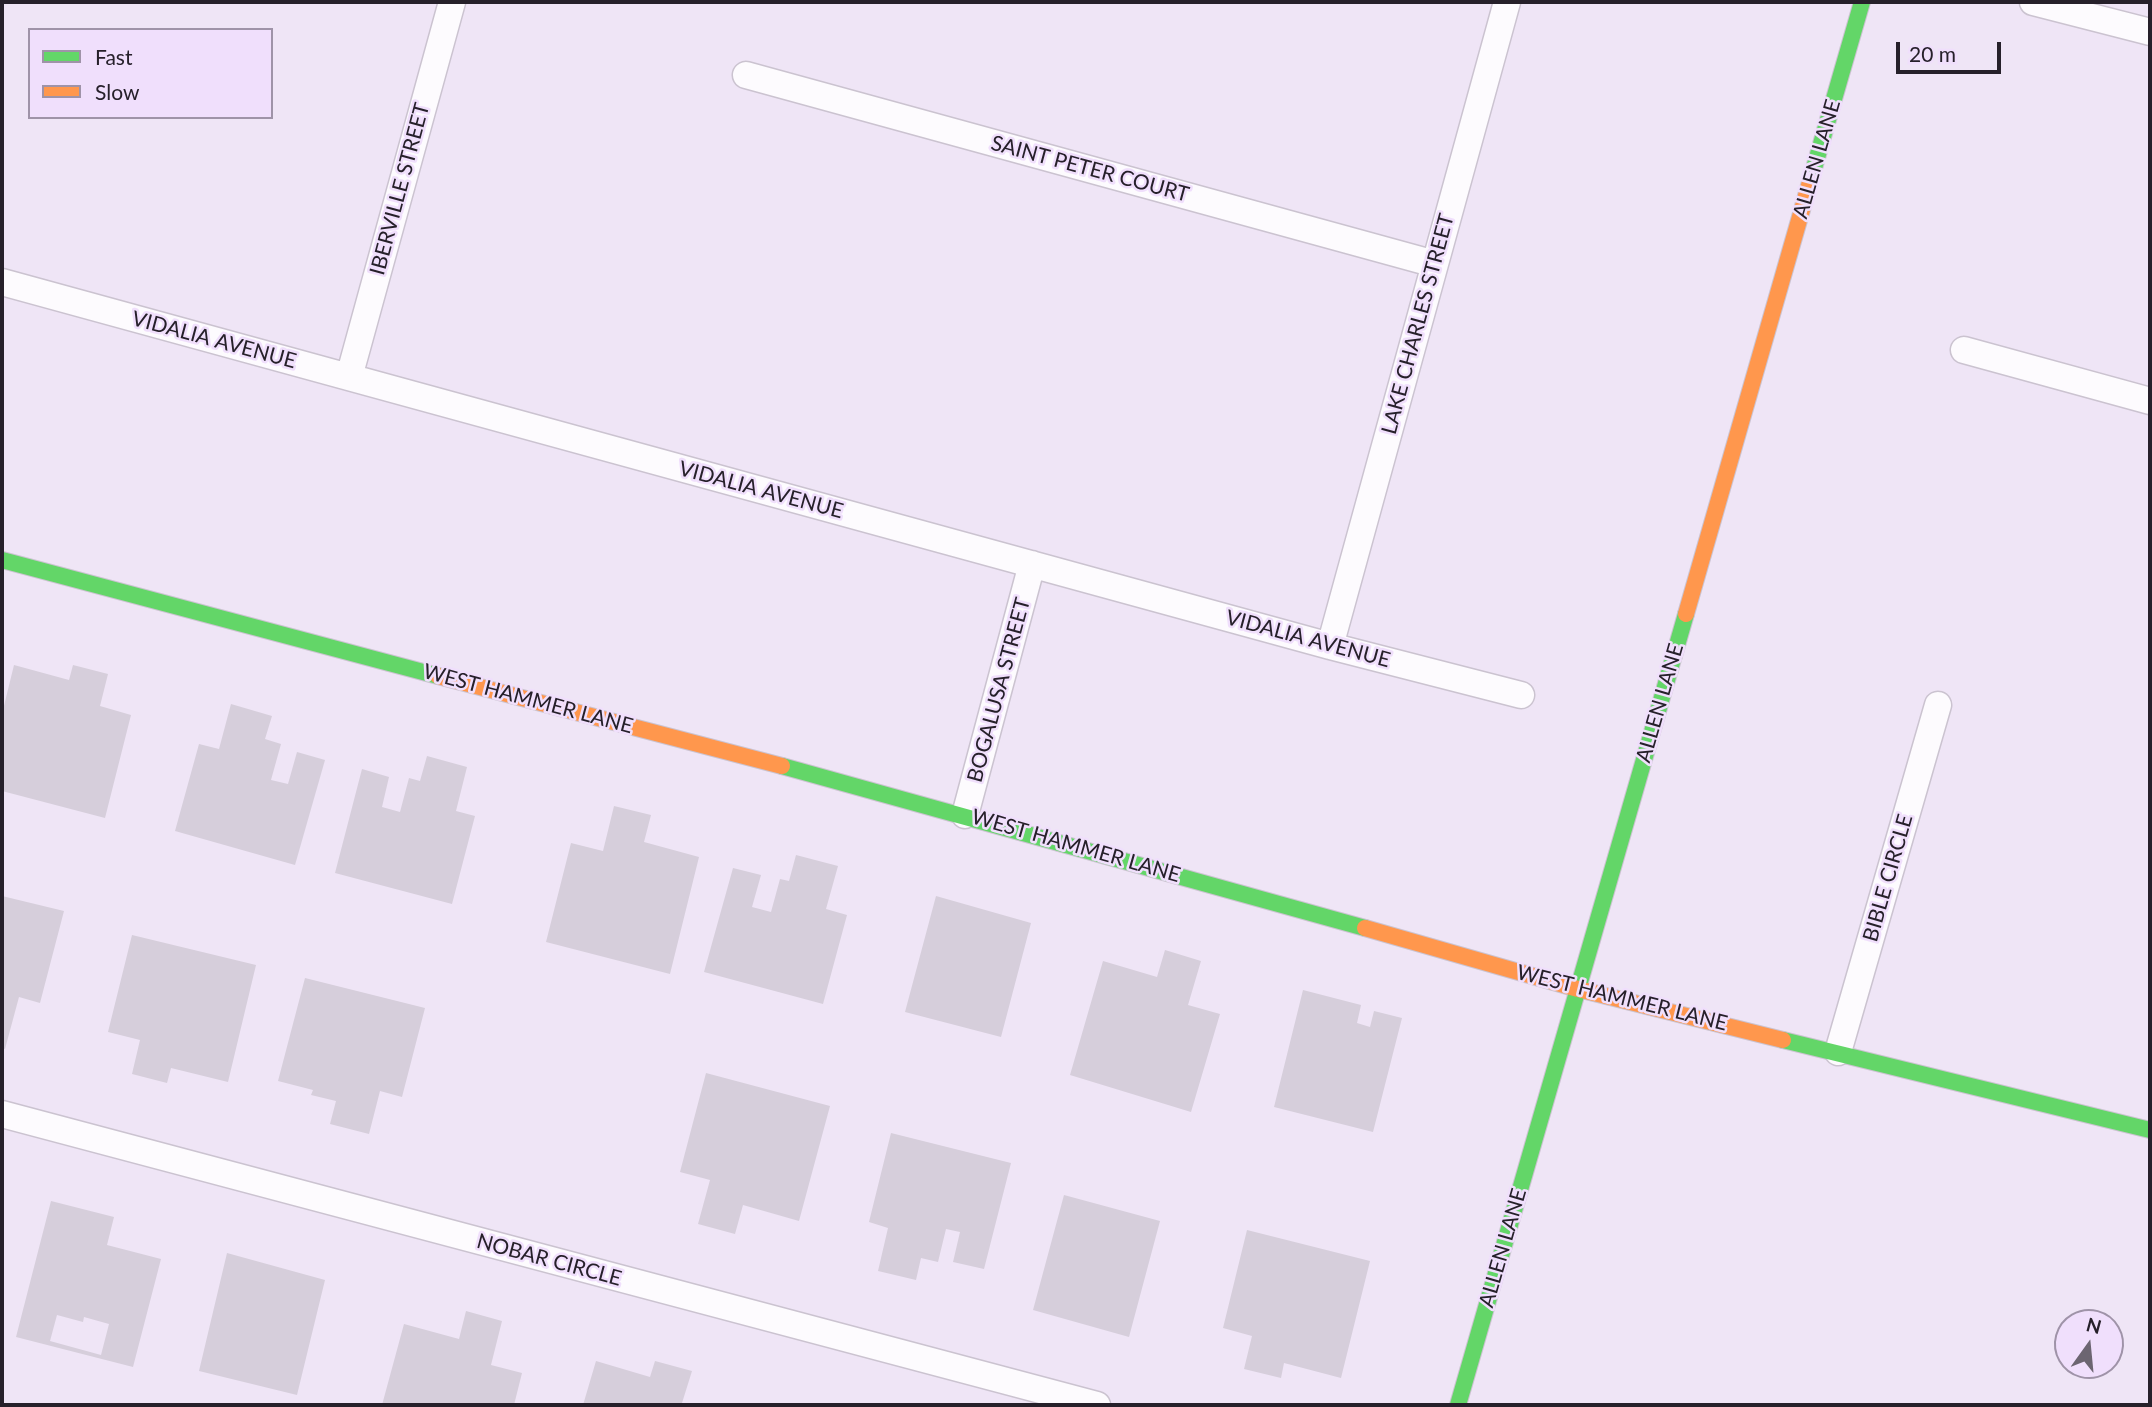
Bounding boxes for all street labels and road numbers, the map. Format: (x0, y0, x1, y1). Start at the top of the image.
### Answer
street label: ALLEN LANE (1788, 97, 1846, 221)
street label: IBERVILLE STREET (365, 100, 435, 278)
street label: SAINT PETER COURT (988, 130, 1192, 208)
street label: LAKE CHARLES STREET (1376, 211, 1460, 437)
street label: VIDALIA AVENUE (129, 306, 299, 374)
street label: VIDALIA AVENUE (676, 456, 846, 524)
street label: BOGALUSA STREET (962, 595, 1036, 785)
street label: VIDALIA AVENUE (1223, 605, 1393, 673)
street label: ALLEN LANE (1631, 641, 1689, 765)
street label: WEST HAMMER LANE (420, 659, 636, 739)
street label: WEST HAMMER LANE (969, 804, 1183, 888)
street label: BIBLE CIRCLE (1858, 811, 1918, 945)
street label: WEST HAMMER LANE (1514, 960, 1730, 1036)
street label: ALLEN LANE (1474, 1186, 1532, 1310)
street label: NOBAR CIRCLE (474, 1229, 624, 1291)

